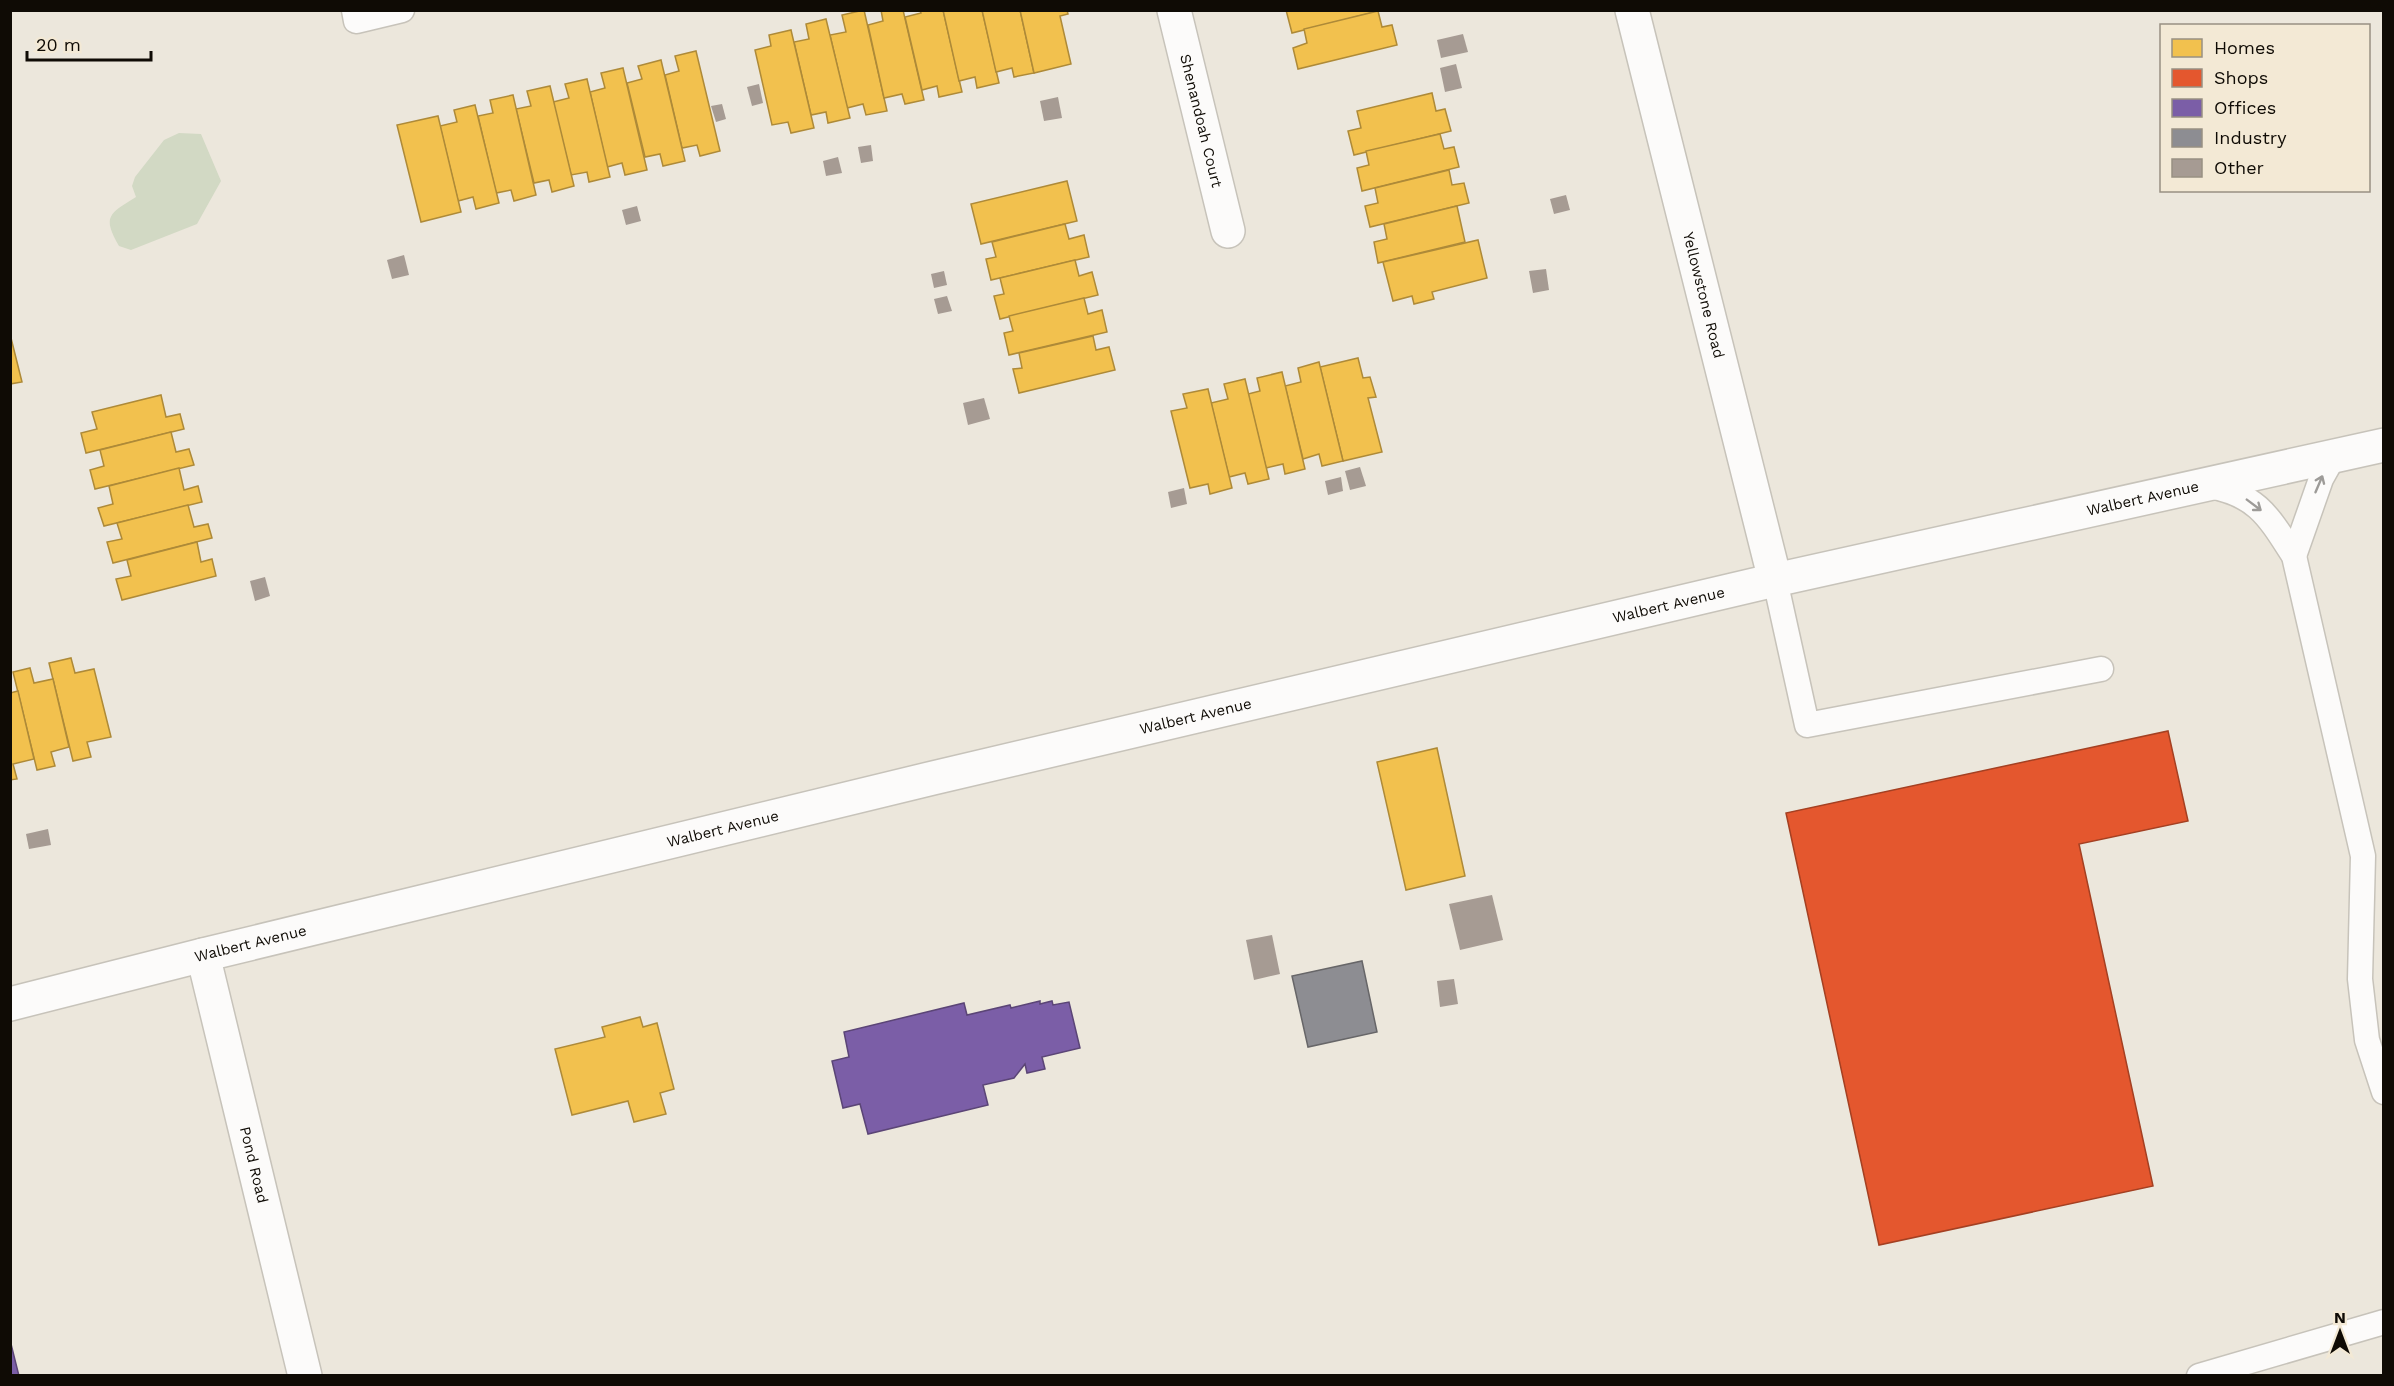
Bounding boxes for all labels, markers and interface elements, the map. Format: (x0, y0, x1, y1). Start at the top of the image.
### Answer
scale bar (27, 24, 152, 62)
legend (2160, 24, 2370, 192)
text: 20 m (36, 34, 81, 55)
text: Homes (2214, 37, 2275, 58)
street label: Shenandoah Court (1176, 52, 1226, 190)
text: Shops (2214, 67, 2268, 88)
text: Offices (2214, 97, 2276, 118)
text: Industry (2214, 127, 2287, 148)
text: Other (2214, 157, 2264, 178)
street label: Yellowstone Road (1679, 230, 1728, 360)
one-way arrow (2314, 476, 2325, 494)
street label: Walbert Avenue (2085, 477, 2201, 520)
one-way arrow (2246, 499, 2262, 511)
street label: Walbert Avenue (1611, 583, 1726, 627)
street label: Walbert Avenue (1138, 694, 1253, 738)
street label: Walbert Avenue (665, 807, 781, 851)
street label: Walbert Avenue (193, 921, 308, 966)
street label: Pond Road (236, 1125, 272, 1205)
north arrow (2310, 1302, 2370, 1362)
text: N (2334, 1308, 2346, 1327)

